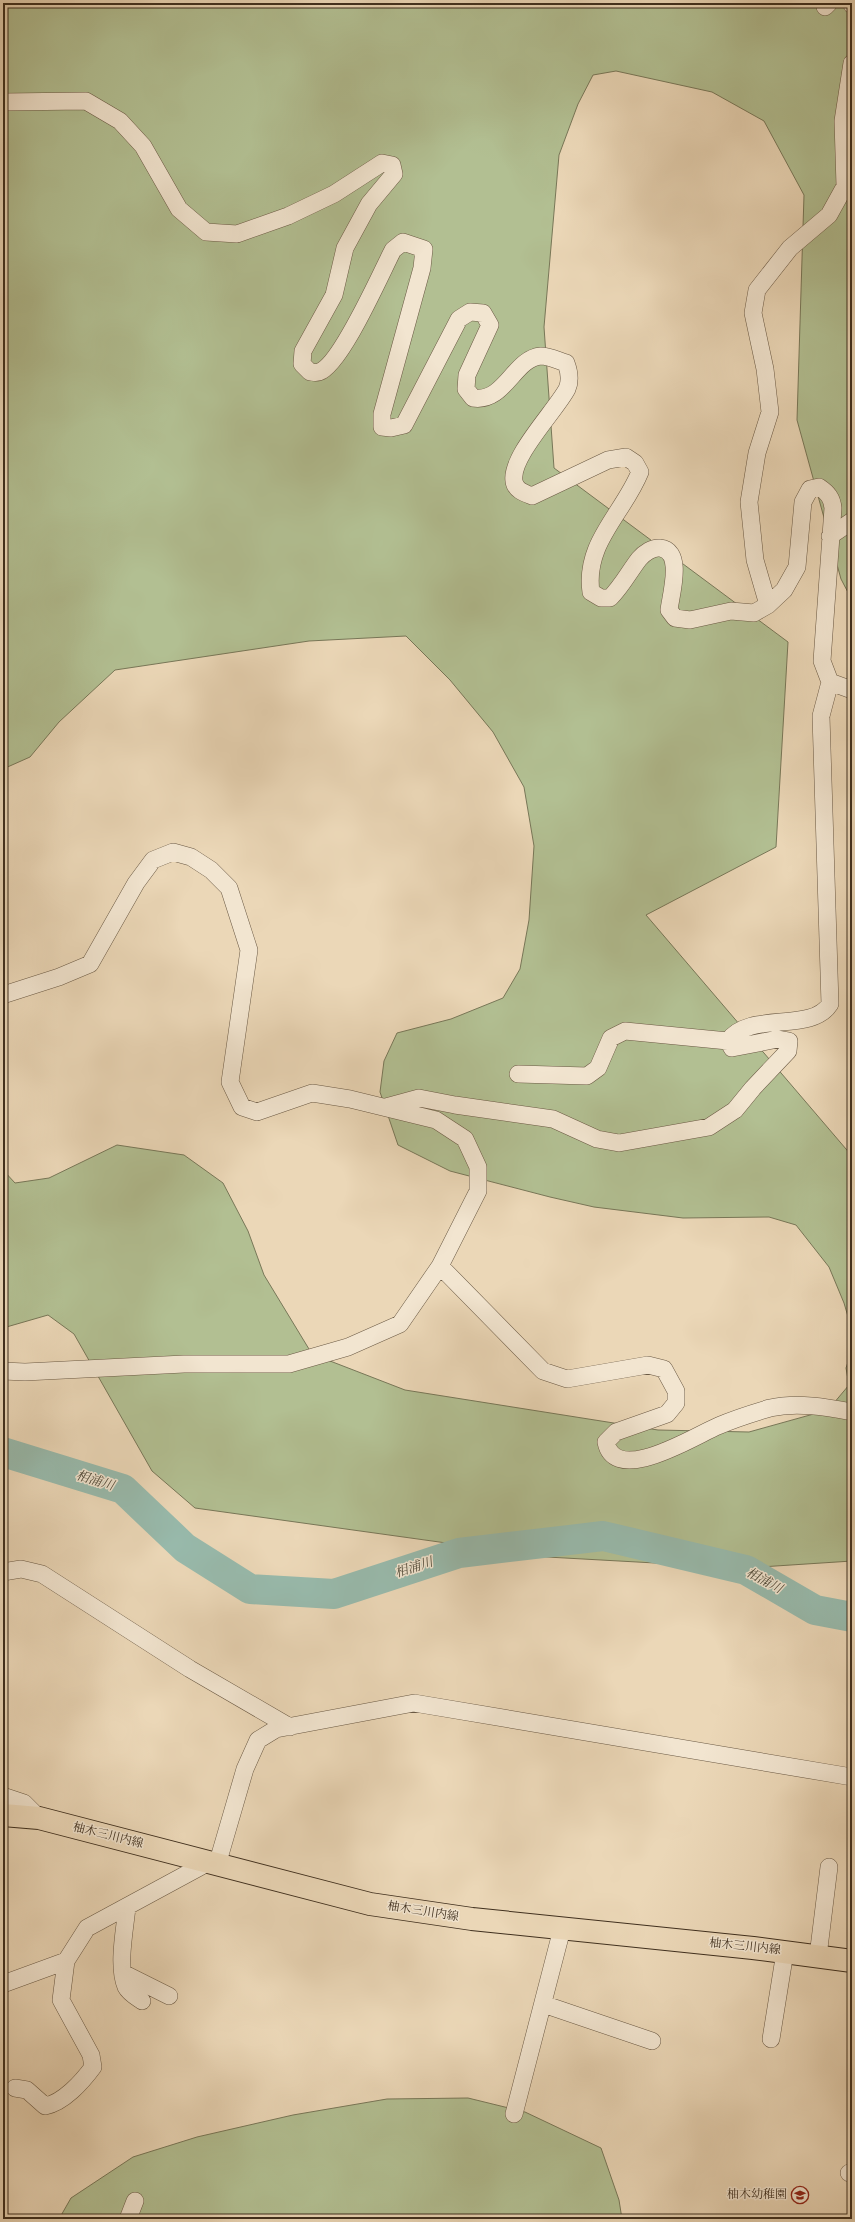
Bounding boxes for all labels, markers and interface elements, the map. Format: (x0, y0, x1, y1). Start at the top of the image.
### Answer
water label: 相浦川 (74, 1468, 118, 1493)
water label: 相浦川 (393, 1554, 436, 1580)
water label: 相浦川 (744, 1565, 786, 1597)
street label: 柚木三川内線 (72, 1820, 145, 1851)
street label: 柚木三川内線 (386, 1898, 460, 1924)
street label: 柚木三川内線 (709, 1935, 782, 1957)
school or university icon: 柚木幼稚園 (790, 2185, 810, 2205)
place label: 柚木幼稚園 (727, 2187, 787, 2201)

